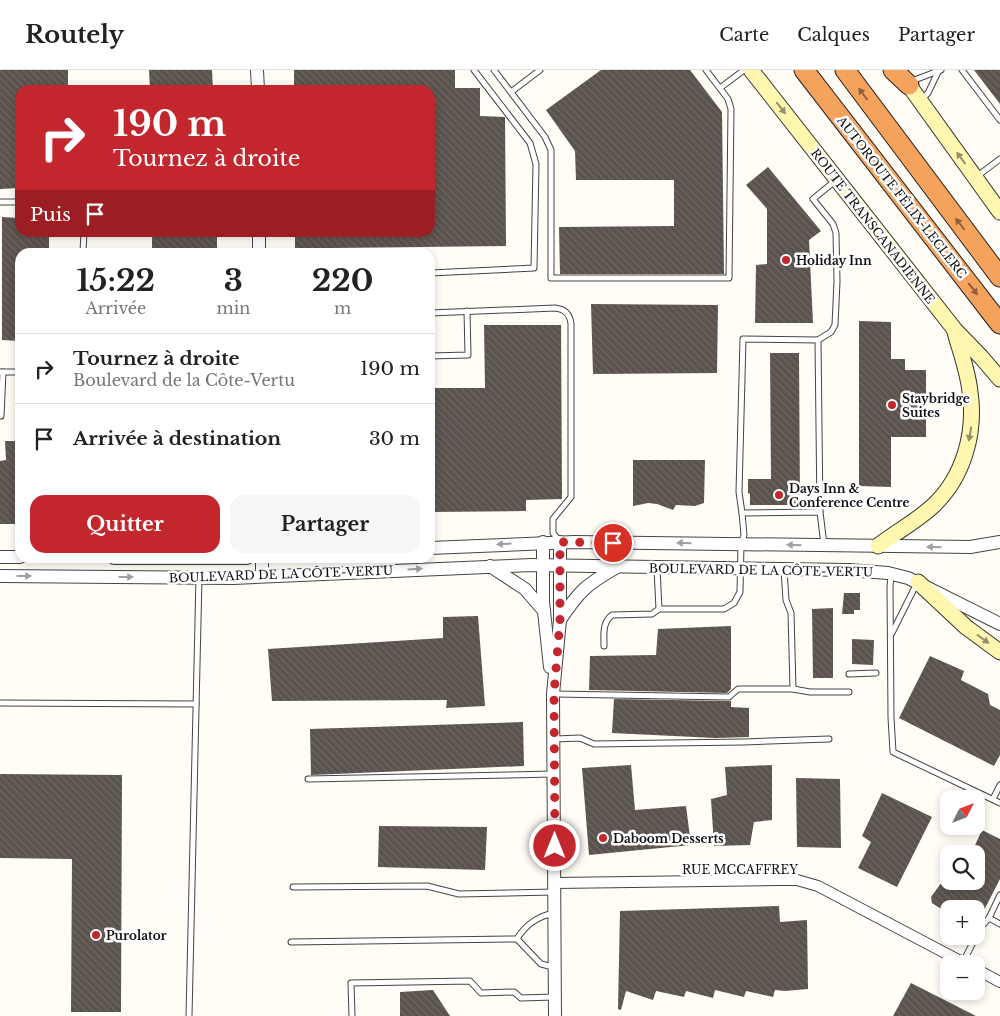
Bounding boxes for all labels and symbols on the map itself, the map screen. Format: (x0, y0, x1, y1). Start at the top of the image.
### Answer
one-way arrow (857, 88, 868, 101)
one-way arrow (776, 102, 787, 115)
street label: AUTOROUTE FÉLIX-LECLERC (834, 112, 971, 281)
street label: ROUTE TRANSCANADIENNE (808, 146, 938, 307)
one-way arrow (956, 151, 966, 165)
one-way arrow (955, 217, 965, 231)
place label: Holiday Inn (796, 253, 872, 268)
marker: Holiday Inn (780, 254, 792, 266)
one-way arrow (967, 282, 978, 295)
place label: Staybridge Suites (902, 391, 970, 420)
marker: Staybridge Suites (886, 399, 898, 411)
one-way arrow (965, 427, 973, 443)
place label: Days Inn & Conference Centre (789, 481, 909, 510)
marker: Days Inn & Conference Centre (773, 489, 785, 501)
pin (592, 522, 634, 564)
one-way arrow (676, 539, 692, 547)
one-way arrow (495, 541, 511, 549)
one-way arrow (785, 541, 801, 549)
one-way arrow (925, 543, 941, 551)
street label: BOULEVARD DE LA CÔTE-VERTU (649, 560, 873, 579)
street label: BOULEVARD DE LA CÔTE-VERTU (169, 562, 393, 585)
one-way arrow (407, 565, 423, 573)
one-way arrow (16, 572, 32, 580)
one-way arrow (118, 573, 134, 581)
one-way arrow (976, 634, 990, 644)
north arrow (940, 790, 985, 835)
position arrow (528, 819, 580, 871)
place label: Daboom Desserts (613, 831, 724, 846)
marker: Daboom Desserts (597, 832, 609, 844)
street label: RUE MCCAFFREY (682, 862, 798, 877)
place label: Purolator (106, 928, 167, 943)
marker: Purolator (90, 929, 102, 941)

